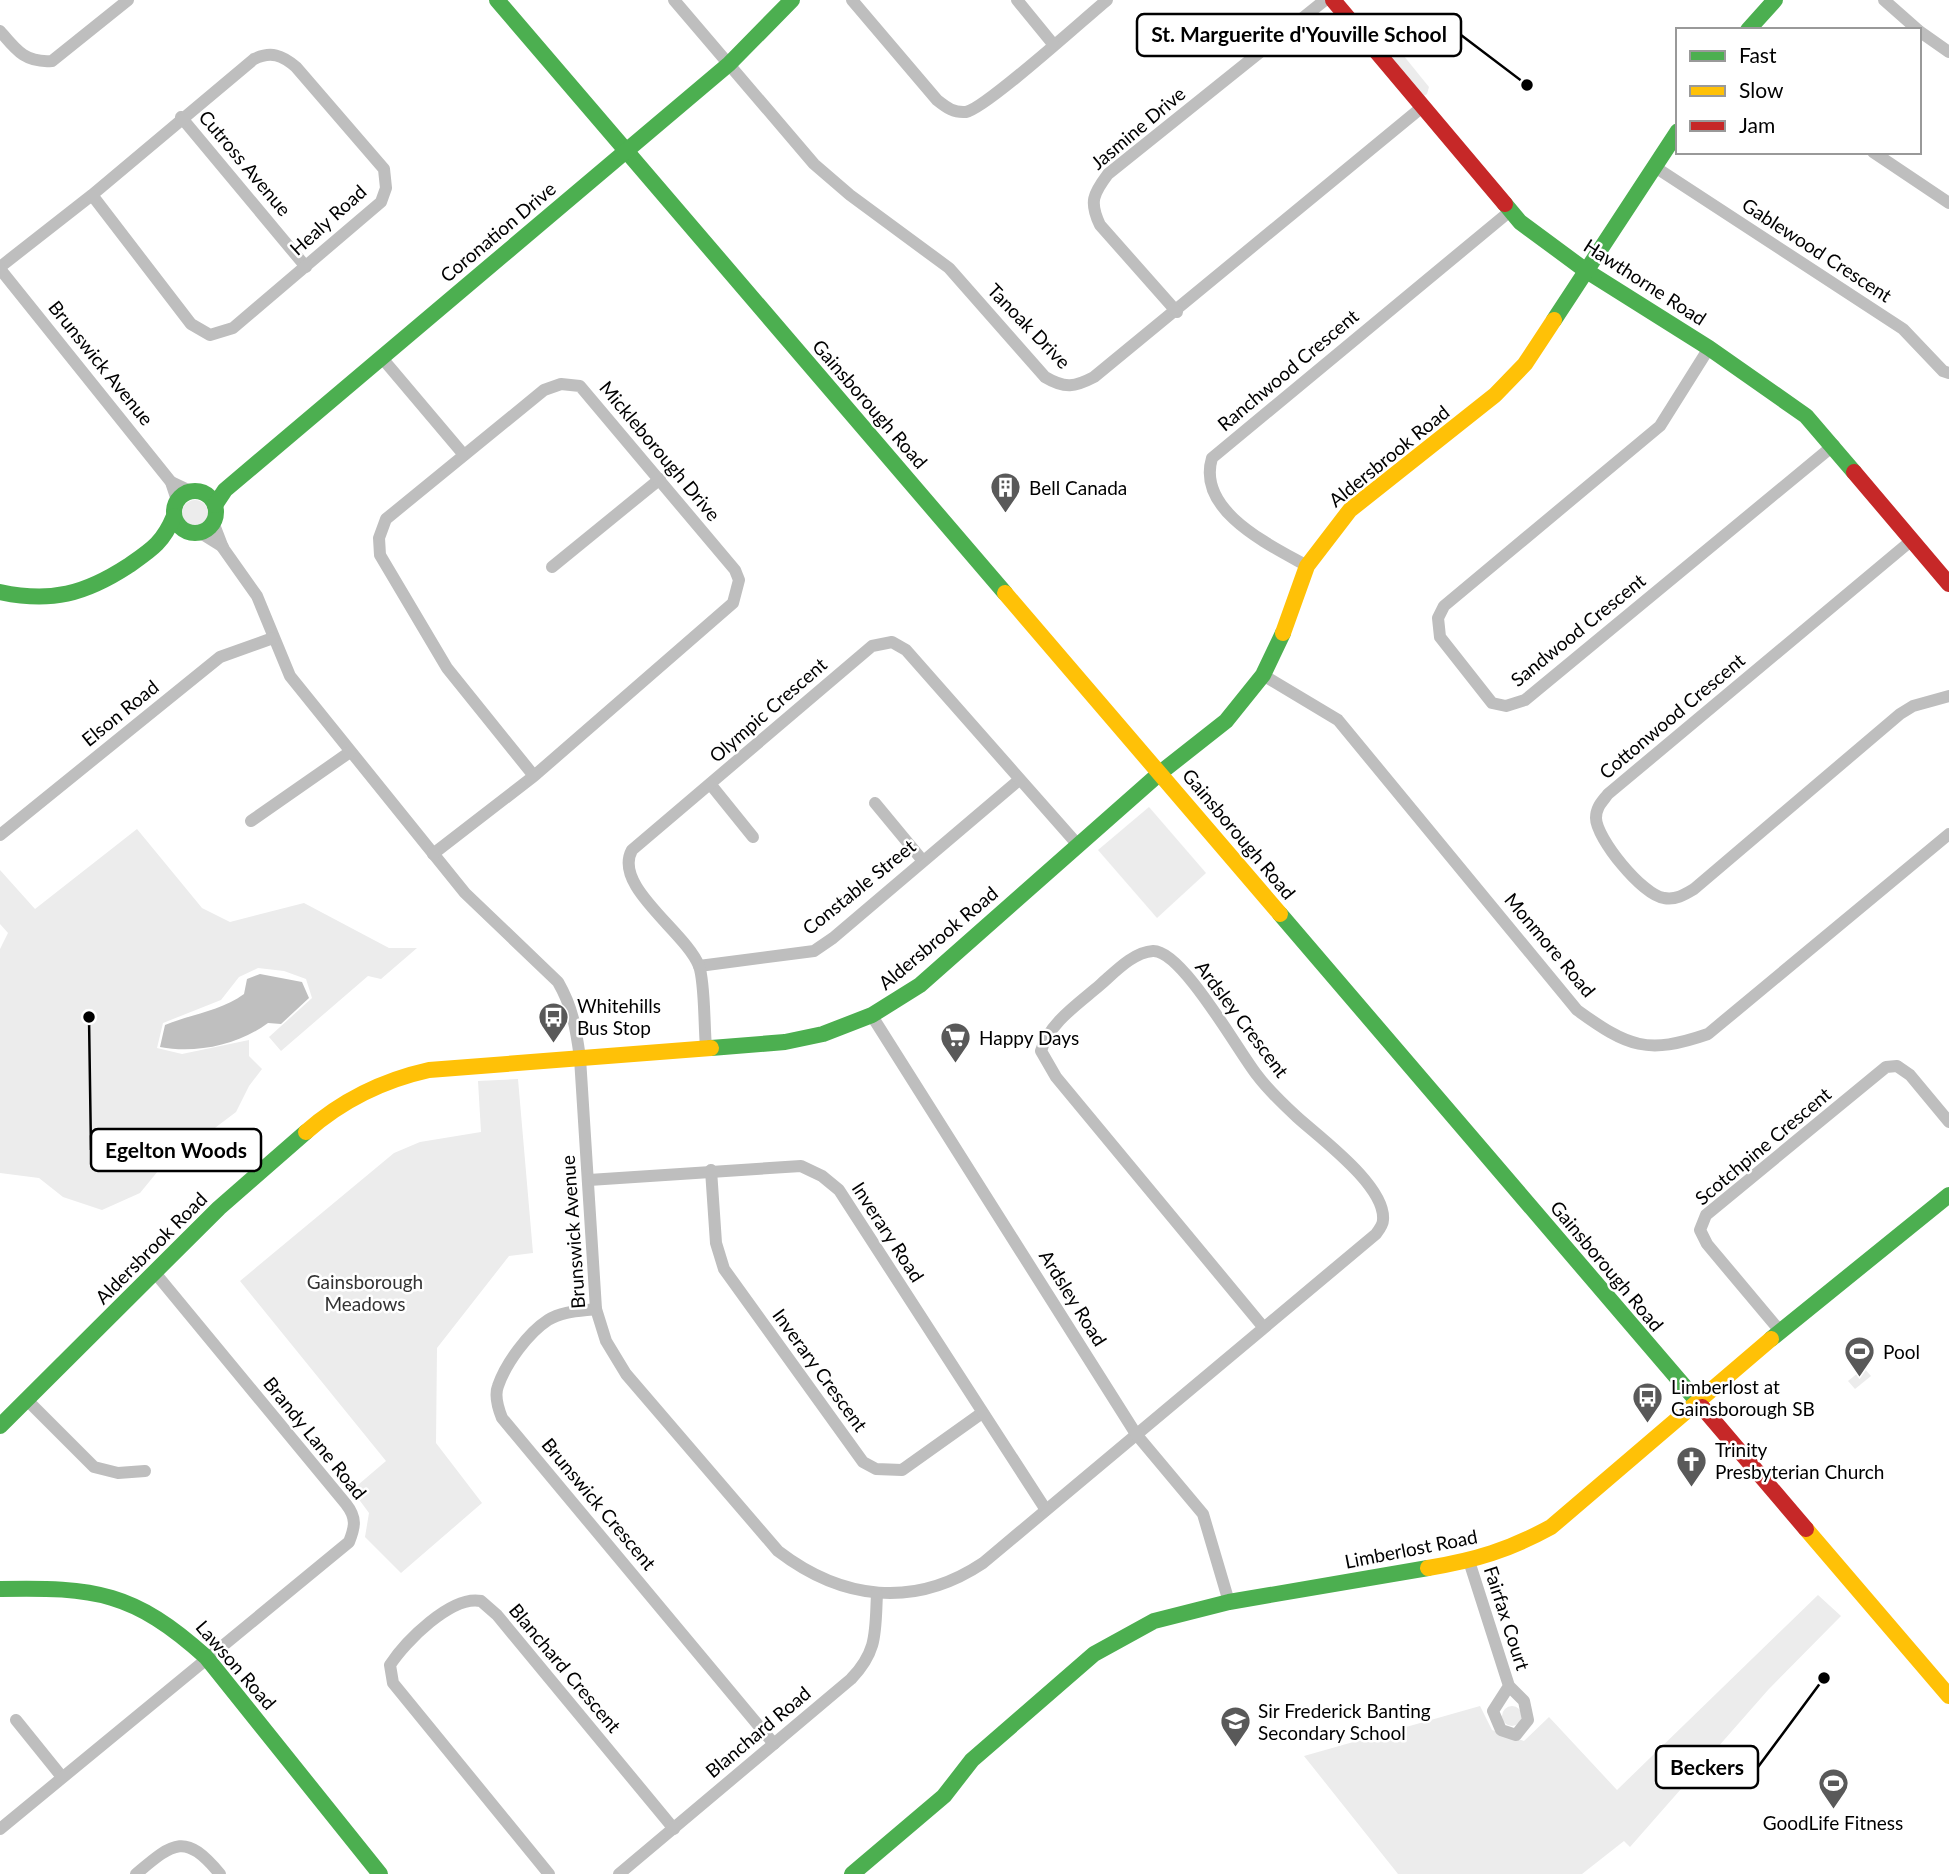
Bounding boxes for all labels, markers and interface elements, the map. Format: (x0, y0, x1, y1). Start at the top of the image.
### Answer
callout: St. Marguerite d'Youville School (1137, 14, 1461, 56)
text: St. Marguerite d'Youville School (1151, 21, 1447, 46)
legend (1676, 28, 1921, 154)
text: Fast (1739, 42, 1777, 67)
text: Slow (1739, 77, 1784, 102)
street label: Jasmine Drive (1086, 81, 1190, 174)
street label: Cutross Avenue (195, 105, 296, 220)
text: Jam (1739, 112, 1775, 137)
street label: Coronation Drive (435, 177, 560, 287)
street label: Healy Road (285, 179, 370, 260)
street label: Gablewood Crescent (1738, 193, 1897, 307)
street label: Hawthorne Road (1580, 233, 1711, 330)
street label: Tanoak Drive (983, 278, 1076, 373)
street label: Brunswick Avenue (44, 296, 159, 430)
street label: Ranchwood Crescent (1213, 304, 1363, 435)
street label: Gainsborough Road (808, 334, 933, 473)
street label: Mickleborough Drive (595, 376, 726, 525)
street label: Aldersbrook Road (1324, 400, 1454, 511)
building icon: Bell Canada (989, 471, 1023, 515)
place label: Bell Canada (1029, 476, 1127, 499)
street label: Sandwood Crescent (1506, 568, 1650, 691)
street label: Cottonwood Crescent (1594, 648, 1749, 783)
street label: Olympic Crescent (704, 652, 831, 767)
street label: Elson Road (77, 675, 163, 750)
street label: Gainsborough Road (1178, 764, 1301, 904)
street label: Constable Street (798, 834, 920, 939)
street label: Aldersbrook Road (873, 881, 1002, 994)
street label: Monmore Road (1500, 888, 1601, 1001)
street label: Ardsley Crescent (1191, 956, 1294, 1082)
place label: Whitehills Bus Stop (577, 994, 661, 1039)
bus stop icon: Whitehills Bus Stop (537, 1000, 571, 1044)
supermarket icon: Happy Days (939, 1021, 973, 1065)
place label: Happy Days (979, 1026, 1079, 1049)
street label: Scotchpine Crescent (1690, 1082, 1836, 1209)
callout: Egelton Woods (91, 1129, 261, 1171)
text: Egelton Woods (105, 1137, 247, 1162)
street label: Brunswick Avenue (556, 1155, 589, 1310)
street label: Inverary Road (848, 1177, 929, 1286)
street label: Aldersbrook Road (90, 1187, 211, 1308)
street label: Gainsborough Road (1546, 1196, 1669, 1336)
street label: Ardsley Road (1035, 1245, 1112, 1350)
park label: Gainsborough Meadows (307, 1270, 423, 1315)
street label: Inverary Crescent (768, 1304, 873, 1436)
sports icon: Pool (1843, 1335, 1877, 1379)
place label: Pool (1883, 1340, 1920, 1363)
street label: Brandy Lane Road (259, 1372, 372, 1503)
place label: Limberlost at Gainsborough SB (1671, 1375, 1815, 1420)
bus stop icon: Limberlost at Gainsborough SB (1631, 1381, 1665, 1425)
street label: Brunswick Crescent (538, 1433, 661, 1574)
place label: Trinity Presbyterian Church (1715, 1438, 1884, 1483)
church icon: Trinity Presbyterian Church (1675, 1444, 1709, 1488)
street label: Limberlost Road (1343, 1524, 1479, 1573)
street label: Fairfax Court (1480, 1563, 1535, 1673)
street label: Blanchard Crescent (505, 1598, 626, 1737)
street label: Lawson Road (191, 1615, 281, 1714)
street label: Blanchard Road (701, 1681, 815, 1782)
place label: Sir Frederick Banting Secondary School (1258, 1699, 1431, 1744)
school or university icon: Sir Frederick Banting Secondary School (1218, 1705, 1252, 1749)
callout: Beckers (1656, 1746, 1758, 1788)
text: Beckers (1670, 1754, 1744, 1779)
sports icon: GoodLife Fitness (1816, 1767, 1850, 1811)
place label: GoodLife Fitness (1763, 1811, 1903, 1834)

